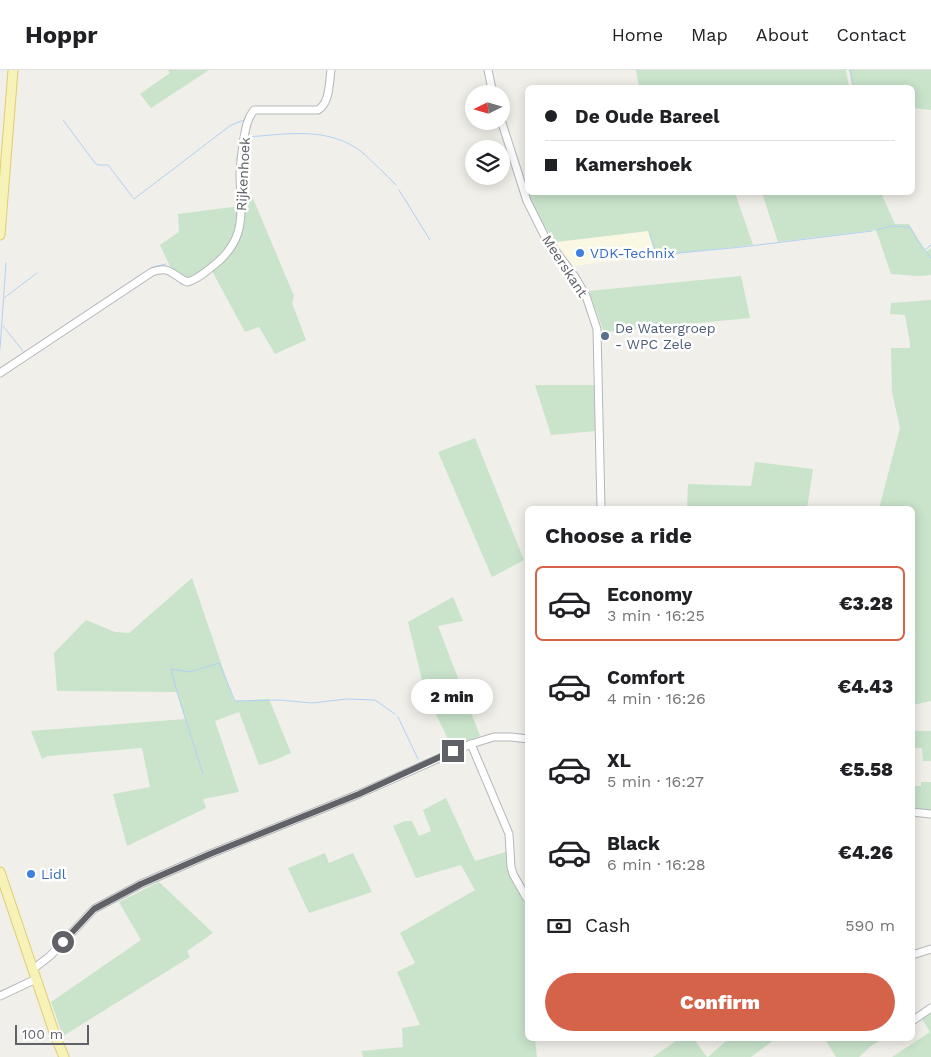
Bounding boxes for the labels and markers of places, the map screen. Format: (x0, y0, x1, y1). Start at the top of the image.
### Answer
place label: VDK-Technix (590, 245, 675, 261)
marker: VDK-Technix (574, 247, 586, 259)
place label: De Watergroep - WPC Zele (615, 320, 716, 352)
marker: De Watergroep - WPC Zele (599, 330, 611, 342)
place label: Lidl (41, 866, 67, 882)
marker: Lidl (25, 868, 37, 880)

